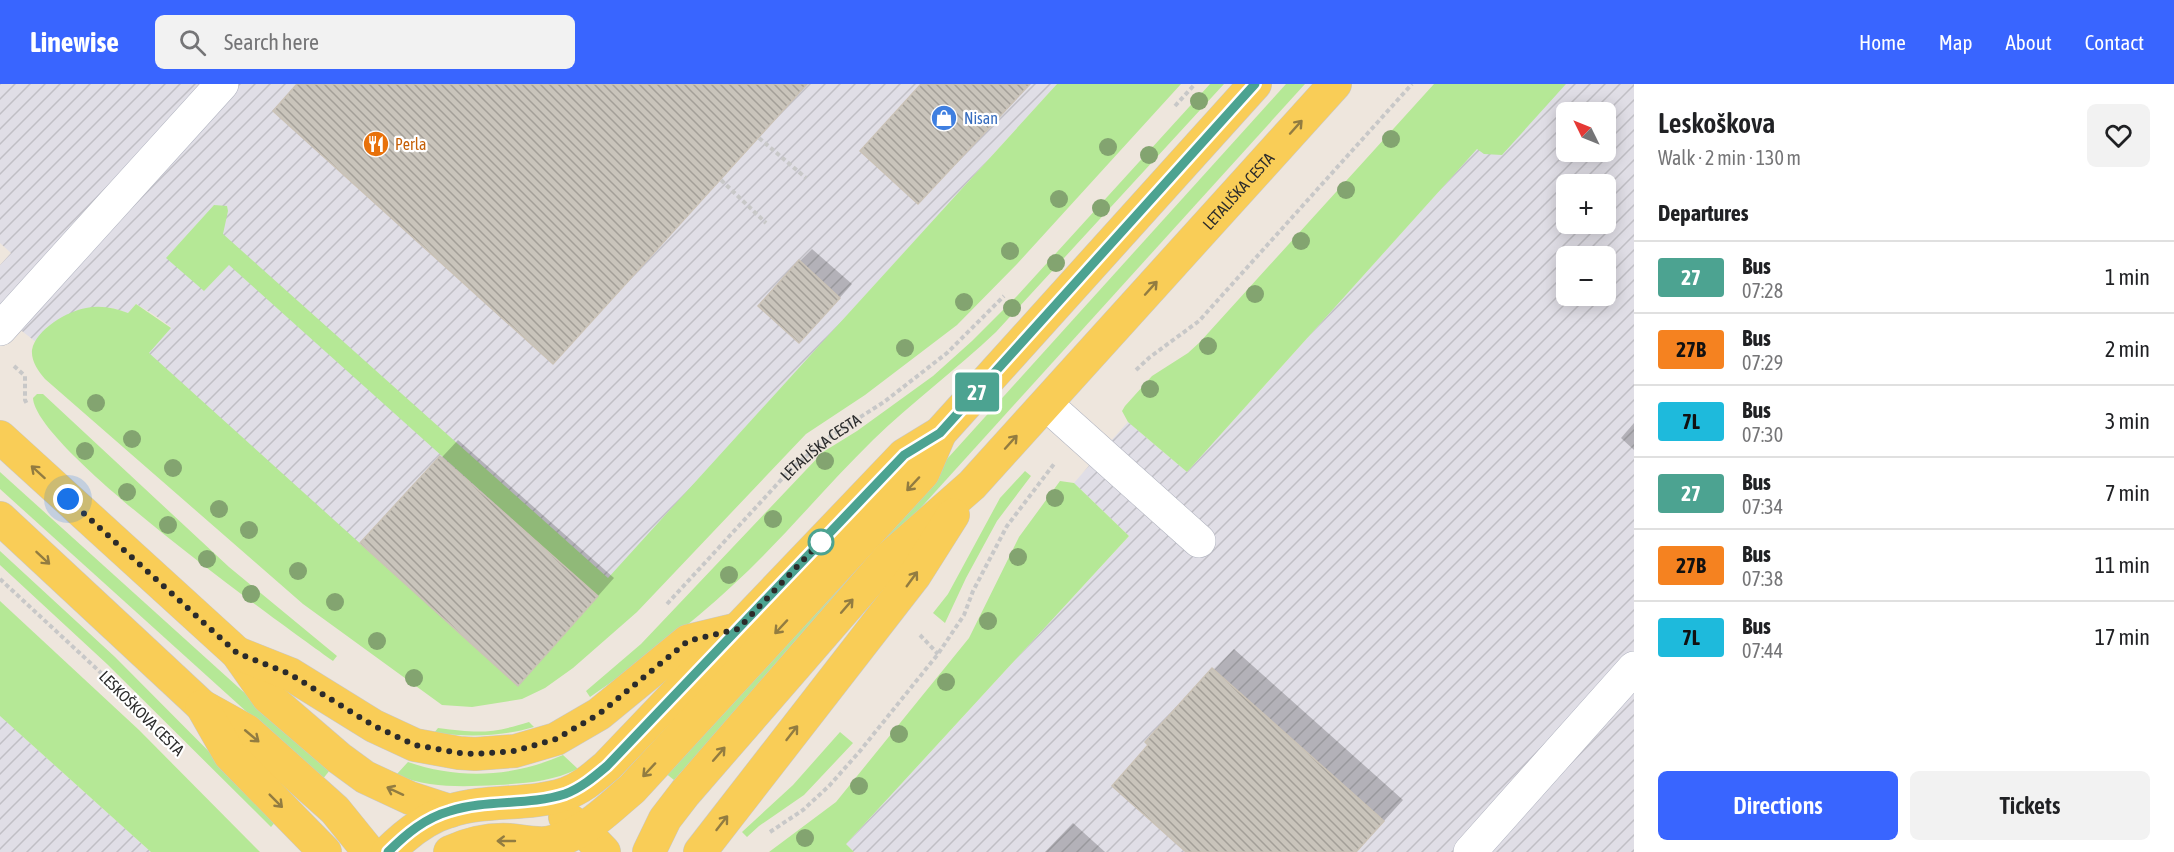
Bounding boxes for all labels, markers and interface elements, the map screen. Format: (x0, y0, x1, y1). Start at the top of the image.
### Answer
search box (155, 15, 575, 69)
text: Linewise (30, 26, 119, 58)
icon: search (176, 26, 209, 59)
text: Search here (224, 29, 319, 55)
text: Home (1859, 30, 1906, 54)
text: Map (1939, 30, 1973, 54)
text: About (2006, 30, 2052, 54)
text: Contact (2085, 30, 2144, 54)
north arrow (1556, 102, 1616, 162)
map controls (1556, 102, 1616, 306)
shop icon: Nisan (929, 103, 959, 133)
button: heart (2087, 104, 2150, 167)
text: Leskoškova (1658, 107, 1775, 139)
place label: Nisan (964, 109, 998, 127)
one-way arrow (1289, 120, 1303, 135)
restaurant icon: Perla (361, 129, 391, 159)
place label: Perla (395, 135, 426, 153)
text: Walk · 2 min · 130 m (1658, 146, 1801, 169)
street label: LETALIŠKA CESTA (1199, 149, 1278, 233)
button: + (1556, 174, 1616, 234)
text: Departures (1658, 200, 1748, 226)
button: − (1556, 246, 1616, 306)
text: Bus (1742, 253, 1771, 279)
text: 1 min (2105, 264, 2150, 290)
text: 27 (1681, 265, 1701, 289)
text: 07:28 (1742, 279, 1783, 302)
one-way arrow (1144, 280, 1158, 295)
text: Bus (1742, 325, 1771, 351)
text: 2 min (2105, 336, 2150, 362)
text: 27B (1676, 337, 1706, 361)
text: 07:29 (1742, 351, 1783, 374)
line badge: 27 (950, 372, 1004, 412)
text: 27 (967, 380, 987, 404)
text: Bus (1742, 397, 1771, 423)
text: 3 min (2105, 408, 2150, 434)
text: 7L (1682, 409, 1700, 433)
street label: LETALIŠKA CESTA (776, 410, 864, 484)
text: 07:30 (1742, 423, 1783, 446)
one-way arrow (1004, 435, 1018, 450)
one-way arrow (31, 465, 46, 479)
text: Bus (1742, 469, 1771, 495)
one-way arrow (906, 476, 920, 491)
text: 7 min (2105, 480, 2150, 506)
text: 27 (1681, 481, 1701, 505)
your location (53, 484, 83, 514)
text: 07:34 (1742, 495, 1783, 518)
unlabelled marker (808, 529, 834, 555)
text: Bus (1742, 541, 1771, 567)
one-way arrow (35, 551, 50, 565)
text: 11 min (2095, 552, 2150, 578)
text: 27B (1676, 553, 1706, 577)
text: 07:38 (1742, 567, 1783, 590)
one-way arrow (905, 571, 918, 587)
one-way arrow (840, 598, 853, 614)
text: Bus (1742, 613, 1771, 639)
one-way arrow (774, 619, 788, 634)
text: 17 min (2095, 624, 2150, 650)
text: 7L (1682, 625, 1700, 649)
text: 07:44 (1742, 639, 1783, 662)
street label: LESKOŠKOVA CESTA (96, 667, 188, 759)
one-way arrow (786, 725, 799, 741)
one-way arrow (244, 729, 260, 742)
one-way arrow (712, 747, 726, 762)
one-way arrow (641, 763, 656, 778)
button: Directions (1658, 771, 1898, 840)
button: Tickets (1910, 771, 2150, 840)
one-way arrow (387, 785, 405, 797)
one-way arrow (269, 794, 284, 808)
one-way arrow (715, 815, 728, 831)
one-way arrow (496, 835, 516, 847)

